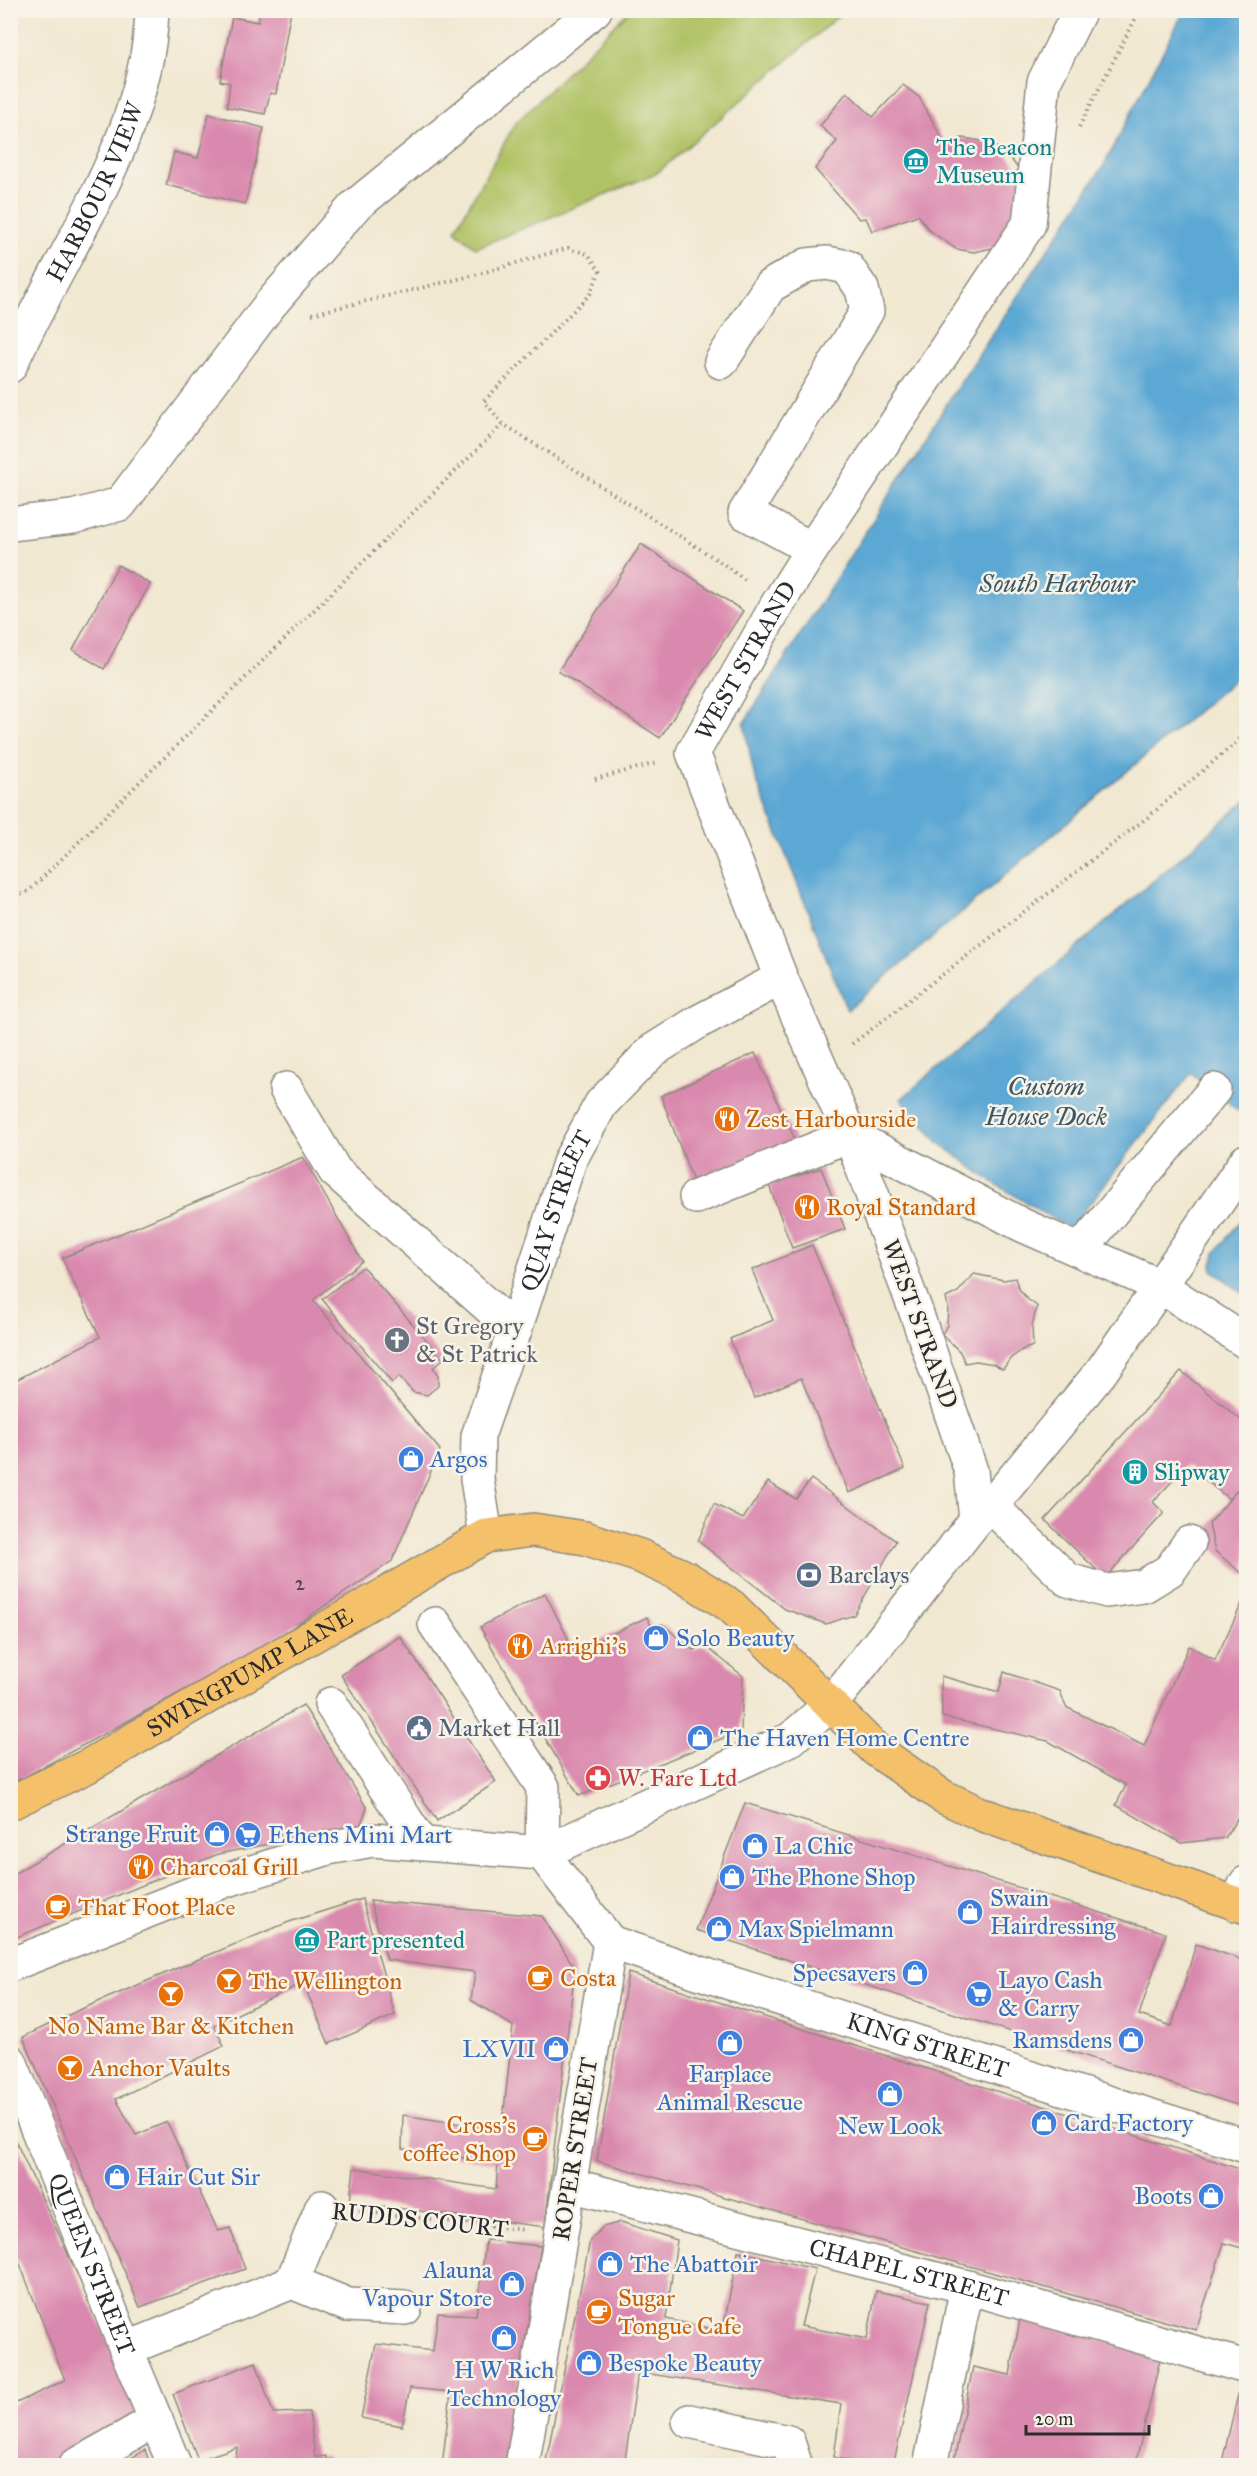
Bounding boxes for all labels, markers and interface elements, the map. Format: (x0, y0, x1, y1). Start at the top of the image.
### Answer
street label: HARBOUR VIEW (40, 97, 150, 287)
place label: The Beacon Museum (936, 132, 1052, 190)
museum icon: The Beacon Museum (901, 146, 931, 176)
water label: South Harbour (978, 567, 1136, 599)
street label: WEST STRAND (689, 575, 803, 745)
water label: Custom House Dock (984, 1070, 1107, 1132)
restaurant icon: Zest Harbourside (712, 1104, 742, 1134)
place label: Zest Harbourside (746, 1104, 916, 1134)
street label: QUAY STREET (514, 1125, 599, 1295)
restaurant icon: Royal Standard (792, 1192, 822, 1222)
place label: Royal Standard (826, 1192, 976, 1222)
street label: WEST STRAND (875, 1235, 965, 1413)
place label: St Gregory & St Patrick (416, 1311, 539, 1369)
church icon: St Gregory & St Patrick (382, 1325, 412, 1355)
shop icon: Argos (396, 1444, 426, 1474)
place label: Argos (429, 1444, 487, 1474)
building icon: Slipway (1120, 1457, 1150, 1487)
place label: Slipway (1154, 1457, 1230, 1487)
bank icon: Barclays (794, 1560, 824, 1590)
place label: Barclays (828, 1560, 909, 1590)
house number: 2 (295, 1570, 306, 1596)
street label: SWINGPUMP LANE (141, 1601, 358, 1744)
shop icon: Solo Beauty (641, 1623, 671, 1653)
place label: Solo Beauty (676, 1623, 795, 1653)
restaurant icon: Arrighi's (505, 1631, 535, 1661)
place label: Arrighi's (539, 1631, 626, 1661)
public building icon: Market Hall (404, 1713, 434, 1743)
place label: Market Hall (438, 1713, 561, 1743)
shop icon: The Haven Home Centre (685, 1723, 715, 1753)
place label: The Haven Home Centre (720, 1723, 969, 1753)
pharmacy icon: W. Fare Ltd (583, 1763, 613, 1793)
place label: W. Fare Ltd (618, 1763, 737, 1793)
place label: Strange Fruit (65, 1819, 198, 1849)
shop icon: Strange Fruit (202, 1819, 232, 1849)
supermarket icon: Ethens Mini Mart (233, 1820, 263, 1850)
place label: Ethens Mini Mart (268, 1820, 453, 1850)
shop icon: La Chic (740, 1831, 770, 1861)
place label: La Chic (774, 1831, 853, 1861)
restaurant icon: Charcoal Grill (126, 1852, 156, 1882)
place label: Charcoal Grill (160, 1852, 300, 1882)
shop icon: The Phone Shop (717, 1862, 747, 1892)
place label: The Phone Shop (752, 1862, 916, 1892)
place label: Swain Hairdressing (990, 1883, 1116, 1941)
cafe icon: That Foot Place (43, 1892, 73, 1922)
place label: That Foot Place (78, 1892, 235, 1922)
shop icon: Swain Hairdressing (955, 1897, 985, 1927)
shop icon: Max Spielmann (704, 1914, 734, 1944)
place label: Max Spielmann (738, 1914, 894, 1944)
museum icon: Part presented (292, 1925, 322, 1955)
place label: Part presented (326, 1925, 465, 1955)
place label: Specsavers (792, 1958, 896, 1988)
shop icon: Specsavers (900, 1958, 930, 1988)
cafe icon: Costa (525, 1963, 555, 1993)
place label: Costa (560, 1963, 617, 1993)
place label: Layo Cash & Carry (998, 1965, 1103, 2023)
bar icon: The Wellington (214, 1966, 244, 1996)
place label: The Wellington (248, 1966, 402, 1996)
bar icon: No Name Bar & Kitchen (156, 1979, 186, 2009)
supermarket icon: Layo Cash & Carry (964, 1979, 994, 2009)
street label: KING STREET (843, 2006, 1012, 2085)
place label: No Name Bar & Kitchen (48, 2011, 294, 2041)
place label: Ramsdens (1012, 2025, 1112, 2055)
shop icon: Ramsdens (1116, 2025, 1146, 2055)
shop icon: Farplace Animal Rescue (715, 2028, 745, 2058)
place label: LXVII (462, 2034, 536, 2064)
shop icon: LXVII (541, 2034, 571, 2064)
bar icon: Anchor Vaults (55, 2053, 85, 2083)
place label: Anchor Vaults (89, 2053, 230, 2083)
street label: ROPER STREET (546, 2055, 604, 2243)
place label: Farplace Animal Rescue (656, 2059, 803, 2117)
shop icon: New Look (875, 2079, 905, 2109)
shop icon: Card Factory (1029, 2108, 1059, 2138)
place label: Card Factory (1064, 2108, 1194, 2138)
place label: Cross's coffee Shop (403, 2110, 516, 2168)
place label: New Look (838, 2111, 943, 2141)
cafe icon: Cross's coffee Shop (520, 2124, 550, 2154)
shop icon: Hair Cut Sir (102, 2162, 132, 2192)
place label: Hair Cut Sir (136, 2162, 260, 2192)
street label: QUEEN STREET (42, 2169, 142, 2360)
place label: Boots (1134, 2181, 1192, 2211)
shop icon: Boots (1196, 2181, 1226, 2211)
street label: RUDDS COURT (330, 2196, 510, 2244)
street label: CHAPEL STREET (806, 2232, 1012, 2313)
shop icon: The Abattoir (595, 2249, 625, 2279)
place label: The Abattoir (630, 2249, 758, 2279)
place label: Alauna Vapour Store (361, 2255, 493, 2313)
shop icon: Alauna Vapour Store (497, 2269, 527, 2299)
place label: Sugar Tongue Cafe (618, 2283, 741, 2341)
cafe icon: Sugar Tongue Cafe (584, 2297, 614, 2327)
shop icon: H W Rich Technology (489, 2323, 519, 2353)
shop icon: Bespoke Beauty (574, 2348, 604, 2378)
place label: Bespoke Beauty (608, 2348, 762, 2378)
place label: H W Rich Technology (447, 2355, 562, 2413)
scale bar (1026, 2398, 1149, 2436)
text: 20 m (1035, 2408, 1073, 2430)

